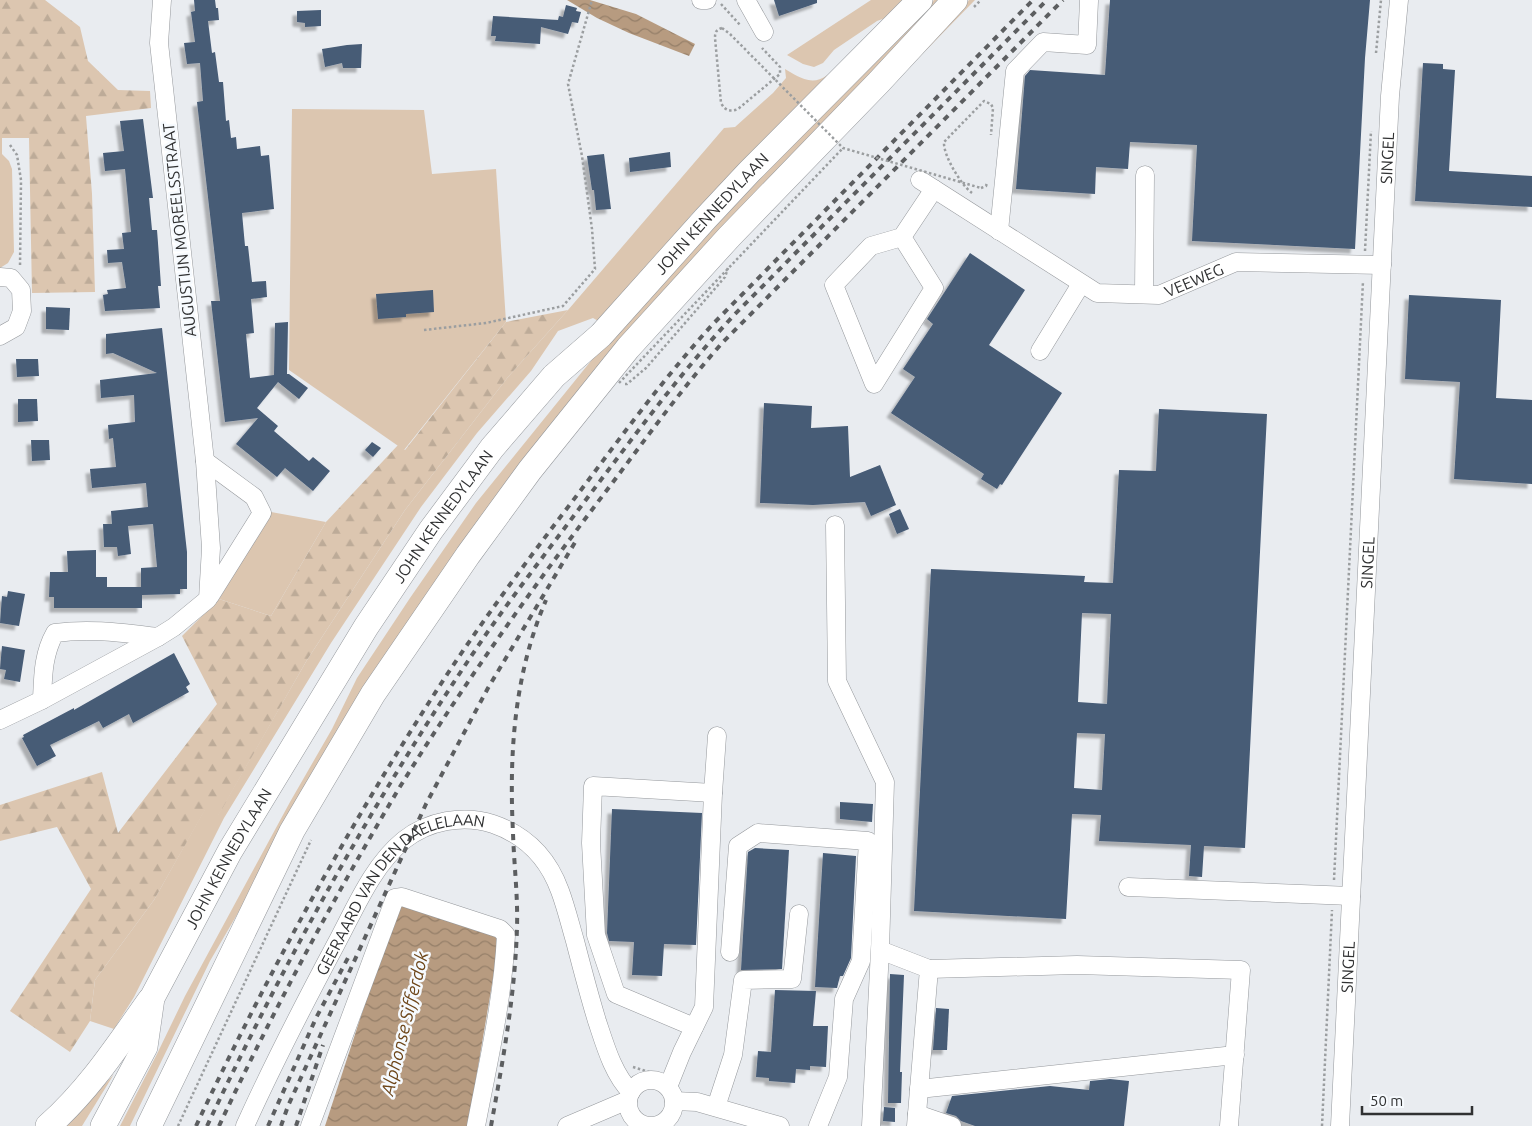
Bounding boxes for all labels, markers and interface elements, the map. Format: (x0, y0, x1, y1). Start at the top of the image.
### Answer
street label: AUGUSTIJN MOREELSSTRAAT (159, 122, 199, 338)
street label: SINGEL (1377, 132, 1397, 184)
street label: JOHN KENNEDYLAAN (651, 149, 772, 278)
street label: VEEWEG (1162, 259, 1226, 301)
street label: JOHN KENNEDYLAAN (389, 447, 496, 586)
street label: SINGEL (1357, 536, 1378, 589)
street label: JOHN KENNEDYLAAN (181, 785, 275, 932)
street label: GEERAARD VAN DEN DAELELAAN (312, 810, 486, 978)
street label: SINGEL (1337, 941, 1358, 993)
water label: Alphonse Sifferdok (376, 948, 433, 1098)
scale bar (1362, 1084, 1472, 1116)
text: 50 m (1370, 1092, 1403, 1109)

